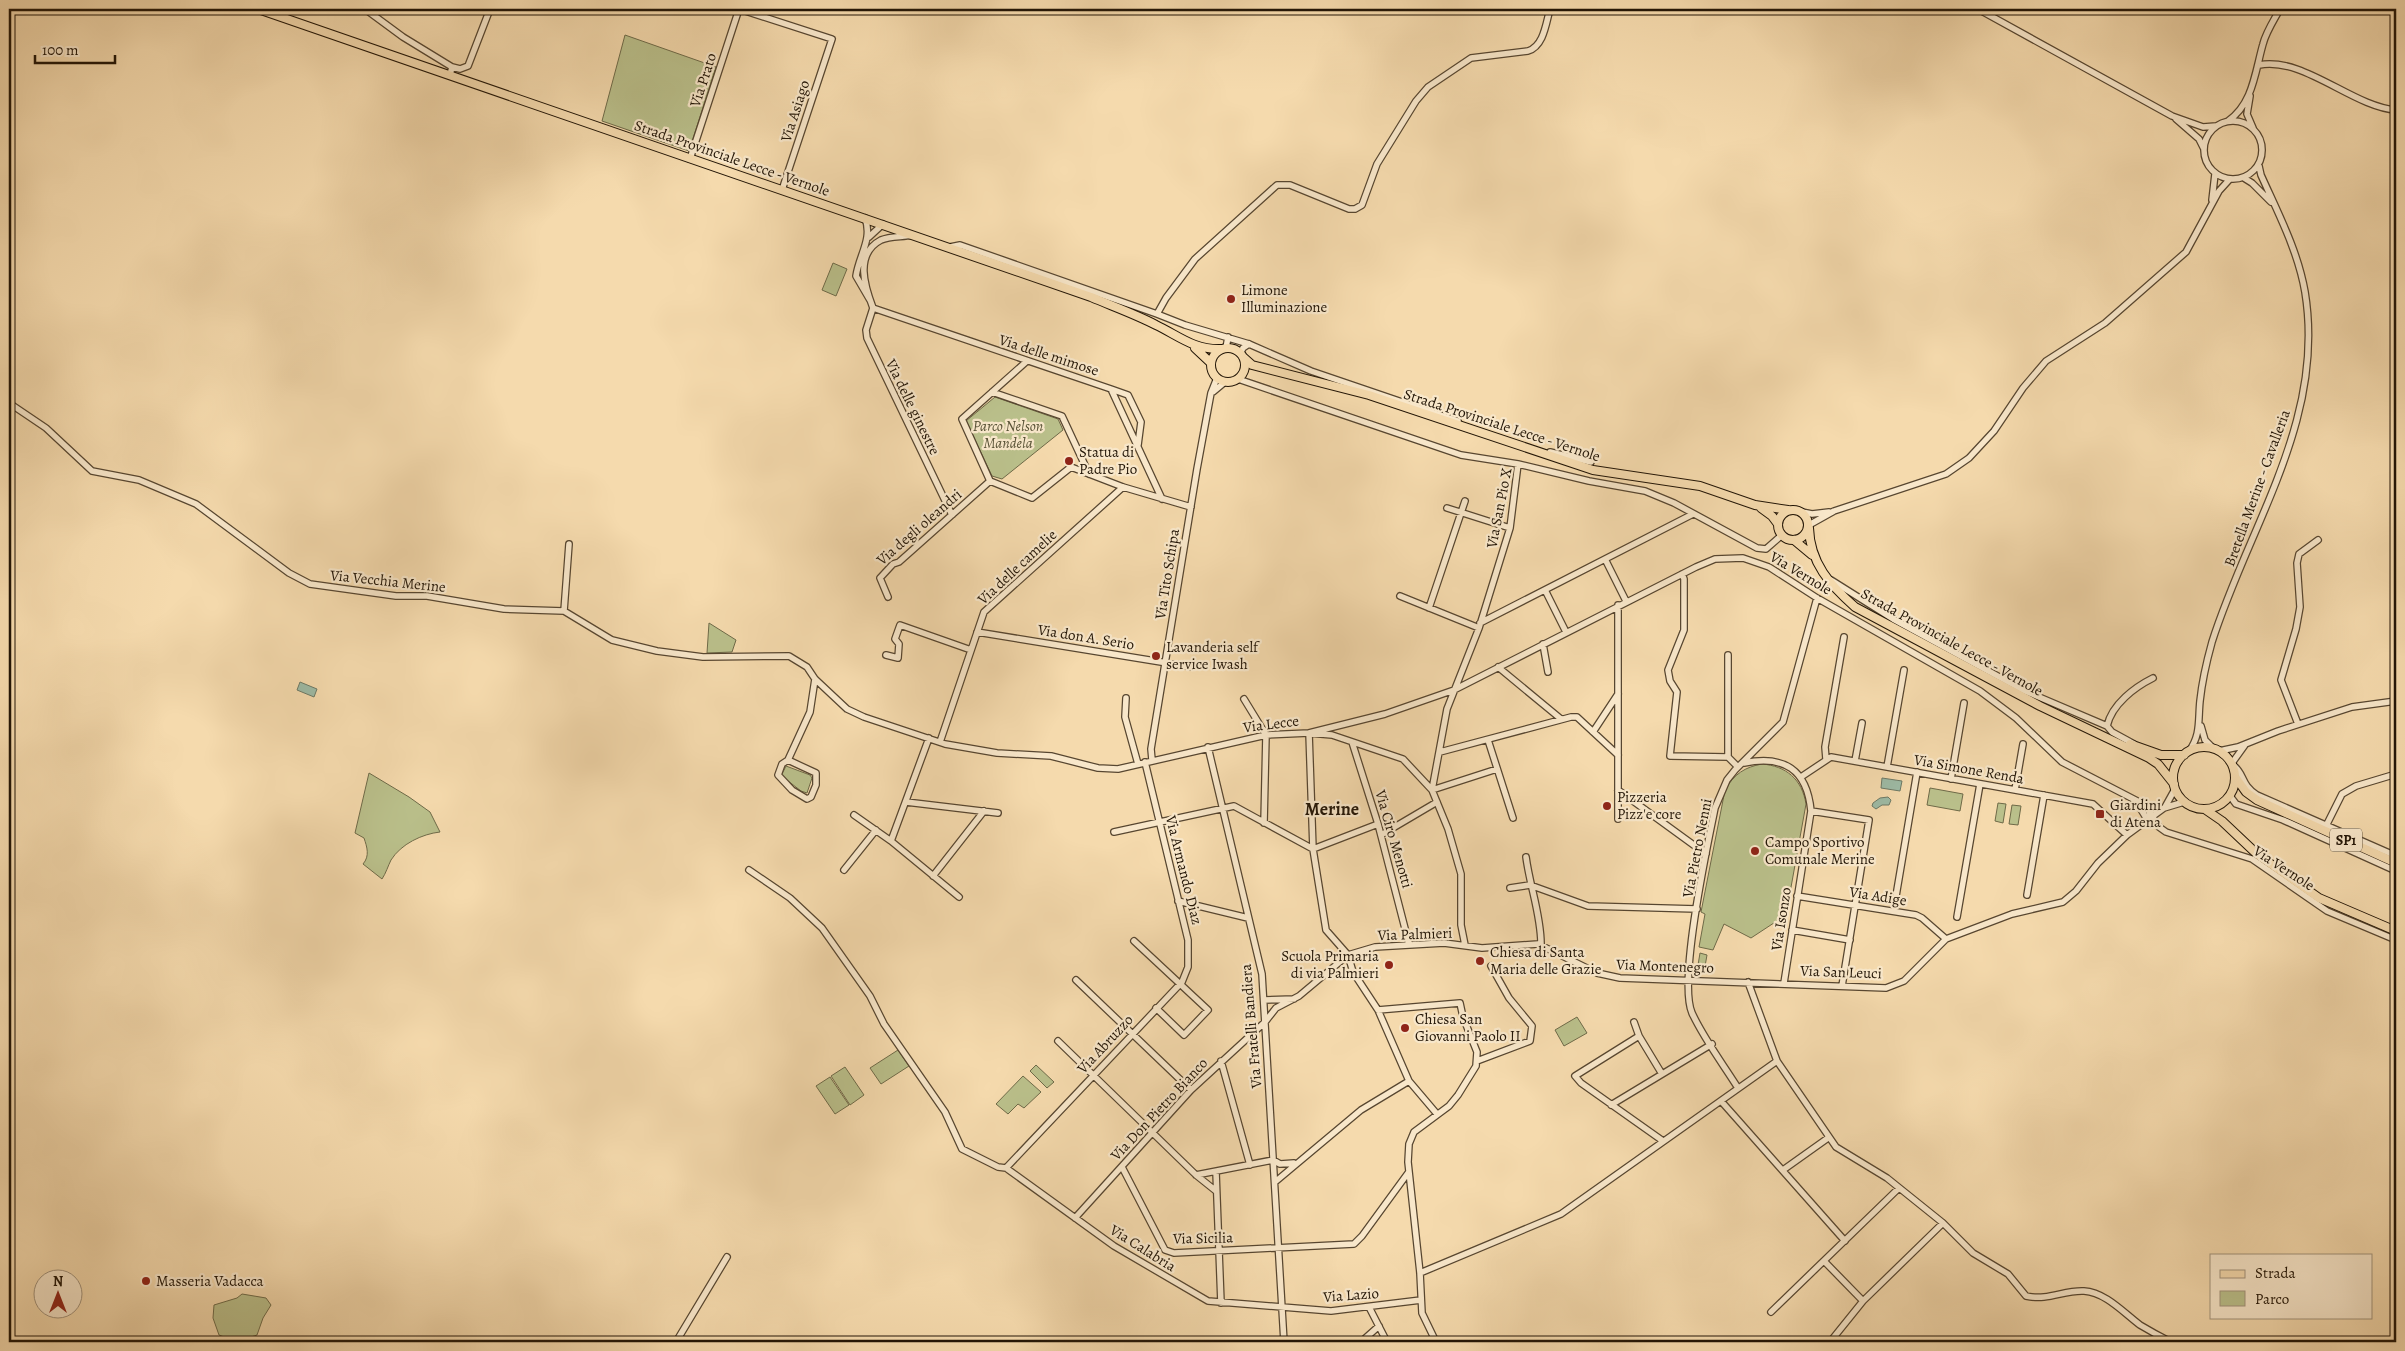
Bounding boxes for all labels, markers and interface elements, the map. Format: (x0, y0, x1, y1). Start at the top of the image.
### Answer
scale bar (35, 32, 115, 64)
text: 100 m (42, 40, 79, 60)
street label: Via Prato (685, 50, 721, 111)
street label: Via Asiago (775, 78, 814, 145)
street label: Strada Provinciale Lecce - Vernole (632, 115, 833, 201)
place label: Limone Illuminazione (1241, 280, 1328, 317)
marker: Limone Illuminazione (1225, 293, 1237, 305)
street label: Via delle mimose (996, 329, 1102, 381)
street label: Via delle ginestre (881, 355, 945, 459)
street label: Strada Provinciale Lecce - Vernole (1401, 384, 1603, 466)
street label: Bretella Merine - Cavalleria (2219, 407, 2295, 569)
park label: Parco Nelson Mandela (973, 416, 1043, 453)
place label: Statua di Padre Pio (1079, 442, 1137, 479)
marker: Statua di Padre Pio (1063, 455, 1075, 467)
street label: Via San Pio X (1481, 466, 1517, 551)
street label: Via degli oleandri (871, 484, 966, 570)
street label: Via delle camelie (972, 525, 1061, 610)
street label: Via Tito Schipa (1150, 527, 1184, 622)
street label: Via Vernole (1765, 546, 1836, 600)
street label: Via Vecchia Merine (328, 565, 447, 597)
street label: Strada Provinciale Lecce - Vernole (1857, 583, 2047, 701)
street label: Via don A. Serio (1035, 619, 1136, 654)
place label: Lavanderia self service Iwash (1166, 637, 1260, 674)
marker: Lavanderia self service Iwash (1150, 650, 1162, 662)
street label: Via Lecce (1241, 711, 1300, 737)
street label: Via Simone Renda (1911, 749, 2026, 789)
street label: Via Ciro Menotti (1370, 787, 1418, 890)
place label: Pizzeria Pizz'e core (1617, 787, 1682, 824)
place label: Giardini di Atena (2110, 795, 2161, 832)
district label: Merine (1305, 797, 1359, 821)
street label: Via Pietro Nenni (1677, 797, 1716, 900)
marker: Pizzeria Pizz'e core (1601, 800, 1613, 812)
marker: Giardini di Atena (2094, 808, 2106, 820)
street label: Via Armando Diaz (1161, 812, 1207, 927)
road number: SP1 (2330, 828, 2362, 852)
place label: Campo Sportivo Comunale Merine (1765, 832, 1875, 869)
street label: Via Vernole (2249, 840, 2319, 895)
marker: Campo Sportivo Comunale Merine (1749, 845, 1761, 857)
street label: Via Adige (1847, 881, 1908, 910)
street label: Via Isonzo (1766, 886, 1796, 953)
street label: Via Palmieri (1376, 923, 1453, 945)
place label: Chiesa di Santa Maria delle Grazie (1490, 942, 1602, 979)
place label: Scuola Primaria di via Palmieri (1281, 946, 1379, 983)
street label: Via Montenegro (1615, 954, 1714, 978)
marker: Chiesa di Santa Maria delle Grazie (1474, 955, 1486, 967)
marker: Scuola Primaria di via Palmieri (1383, 959, 1395, 971)
street label: Via San Leuci (1799, 961, 1882, 983)
street label: Via Fratelli Bandiera (1236, 963, 1266, 1090)
place label: Chiesa San Giovanni Paolo II (1415, 1009, 1521, 1046)
street label: Via Abruzzo (1072, 1010, 1138, 1079)
marker: Chiesa San Giovanni Paolo II (1399, 1022, 1411, 1034)
street label: Via Don Pietro Bianco (1105, 1053, 1212, 1166)
street label: Via Calabria (1105, 1219, 1180, 1276)
street label: Via Sicilia (1172, 1227, 1233, 1249)
legend (2210, 1254, 2372, 1318)
text: Strada (2255, 1263, 2296, 1283)
north arrow (32, 1268, 82, 1318)
place label: Masseria Vadacca (156, 1271, 264, 1291)
text: N (53, 1272, 63, 1291)
marker: Masseria Vadacca (140, 1275, 152, 1287)
street label: Via Lazio (1321, 1283, 1380, 1307)
text: Parco (2255, 1289, 2289, 1309)

